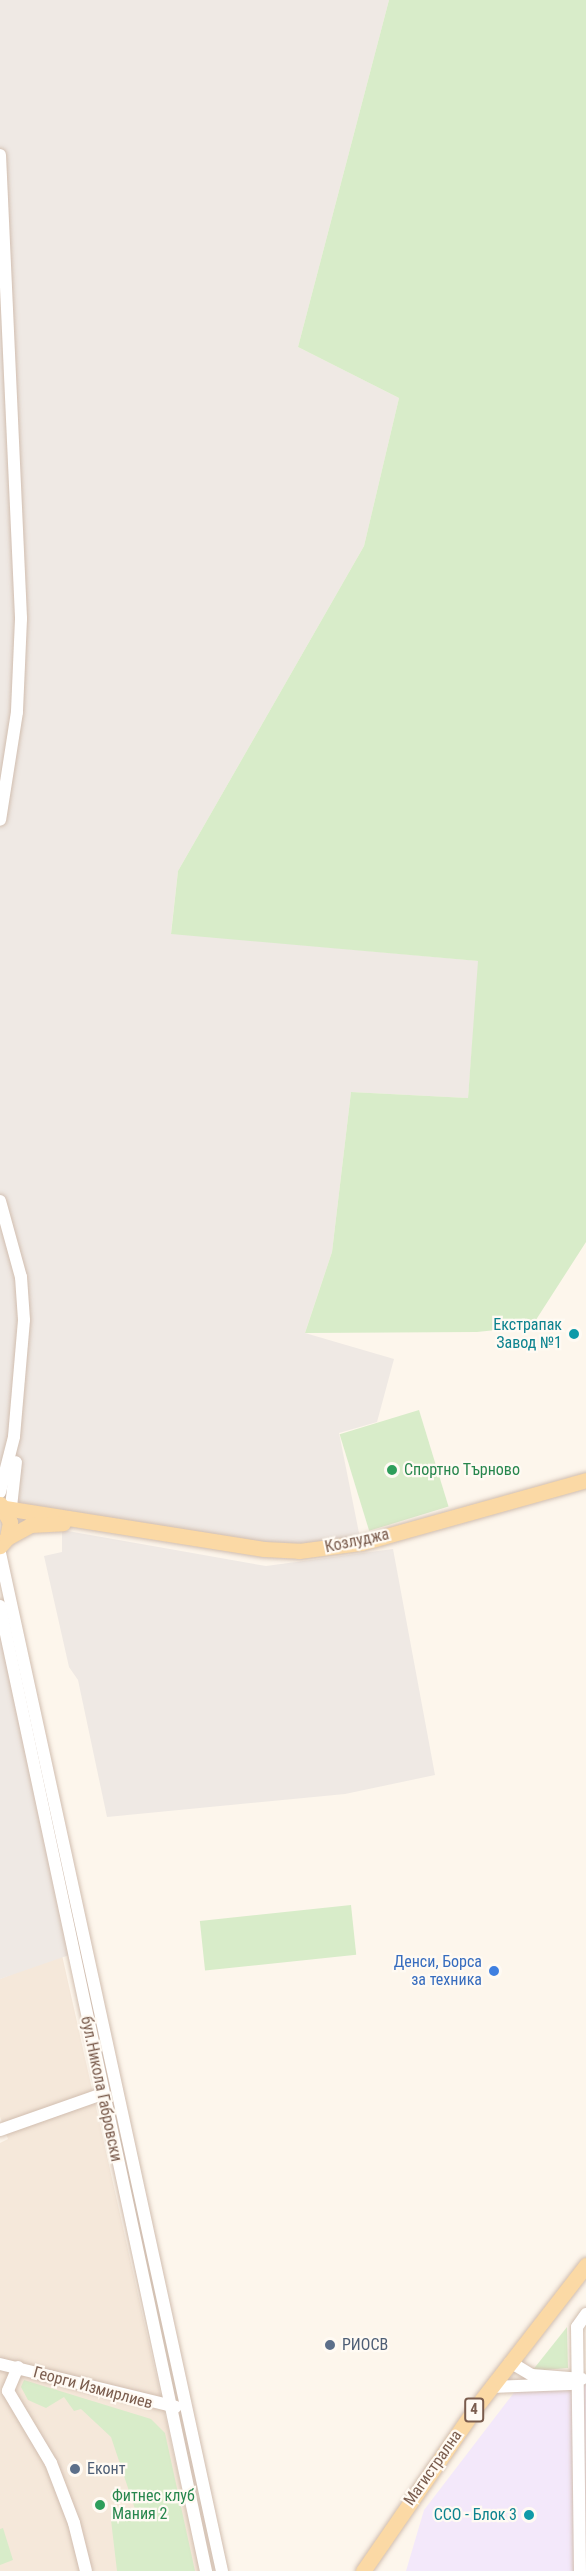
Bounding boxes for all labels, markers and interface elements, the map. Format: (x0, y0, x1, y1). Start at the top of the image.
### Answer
place label: Екстрапак Завод №1 (493, 1315, 562, 1353)
marker: Екстрапак Завод №1 (567, 1327, 581, 1341)
place label: Спортно Търново (404, 1460, 520, 1480)
marker: Спортно Търново (385, 1463, 399, 1477)
street label: Козлуджа (323, 1525, 391, 1557)
place label: Денси, Борса за техника (394, 1952, 482, 1990)
marker: Денси, Борса за техника (487, 1964, 501, 1978)
street label: бул.Никола Габровски (76, 2015, 126, 2163)
place label: РИОСВ (342, 2335, 388, 2355)
marker: РИОСВ (323, 2338, 337, 2352)
street label: Георги Измирлиев (31, 2363, 155, 2413)
road number: 4 (464, 2398, 484, 2422)
street label: Магистрална (400, 2427, 466, 2509)
place label: Еконт (87, 2459, 125, 2479)
marker: Еконт (68, 2462, 82, 2476)
place label: Фитнес клуб Мания 2 (112, 2486, 195, 2524)
marker: Фитнес клуб Мания 2 (93, 2498, 107, 2512)
place label: ССО - Блок 3 (434, 2505, 517, 2525)
marker: ССО - Блок 3 (522, 2508, 536, 2522)

